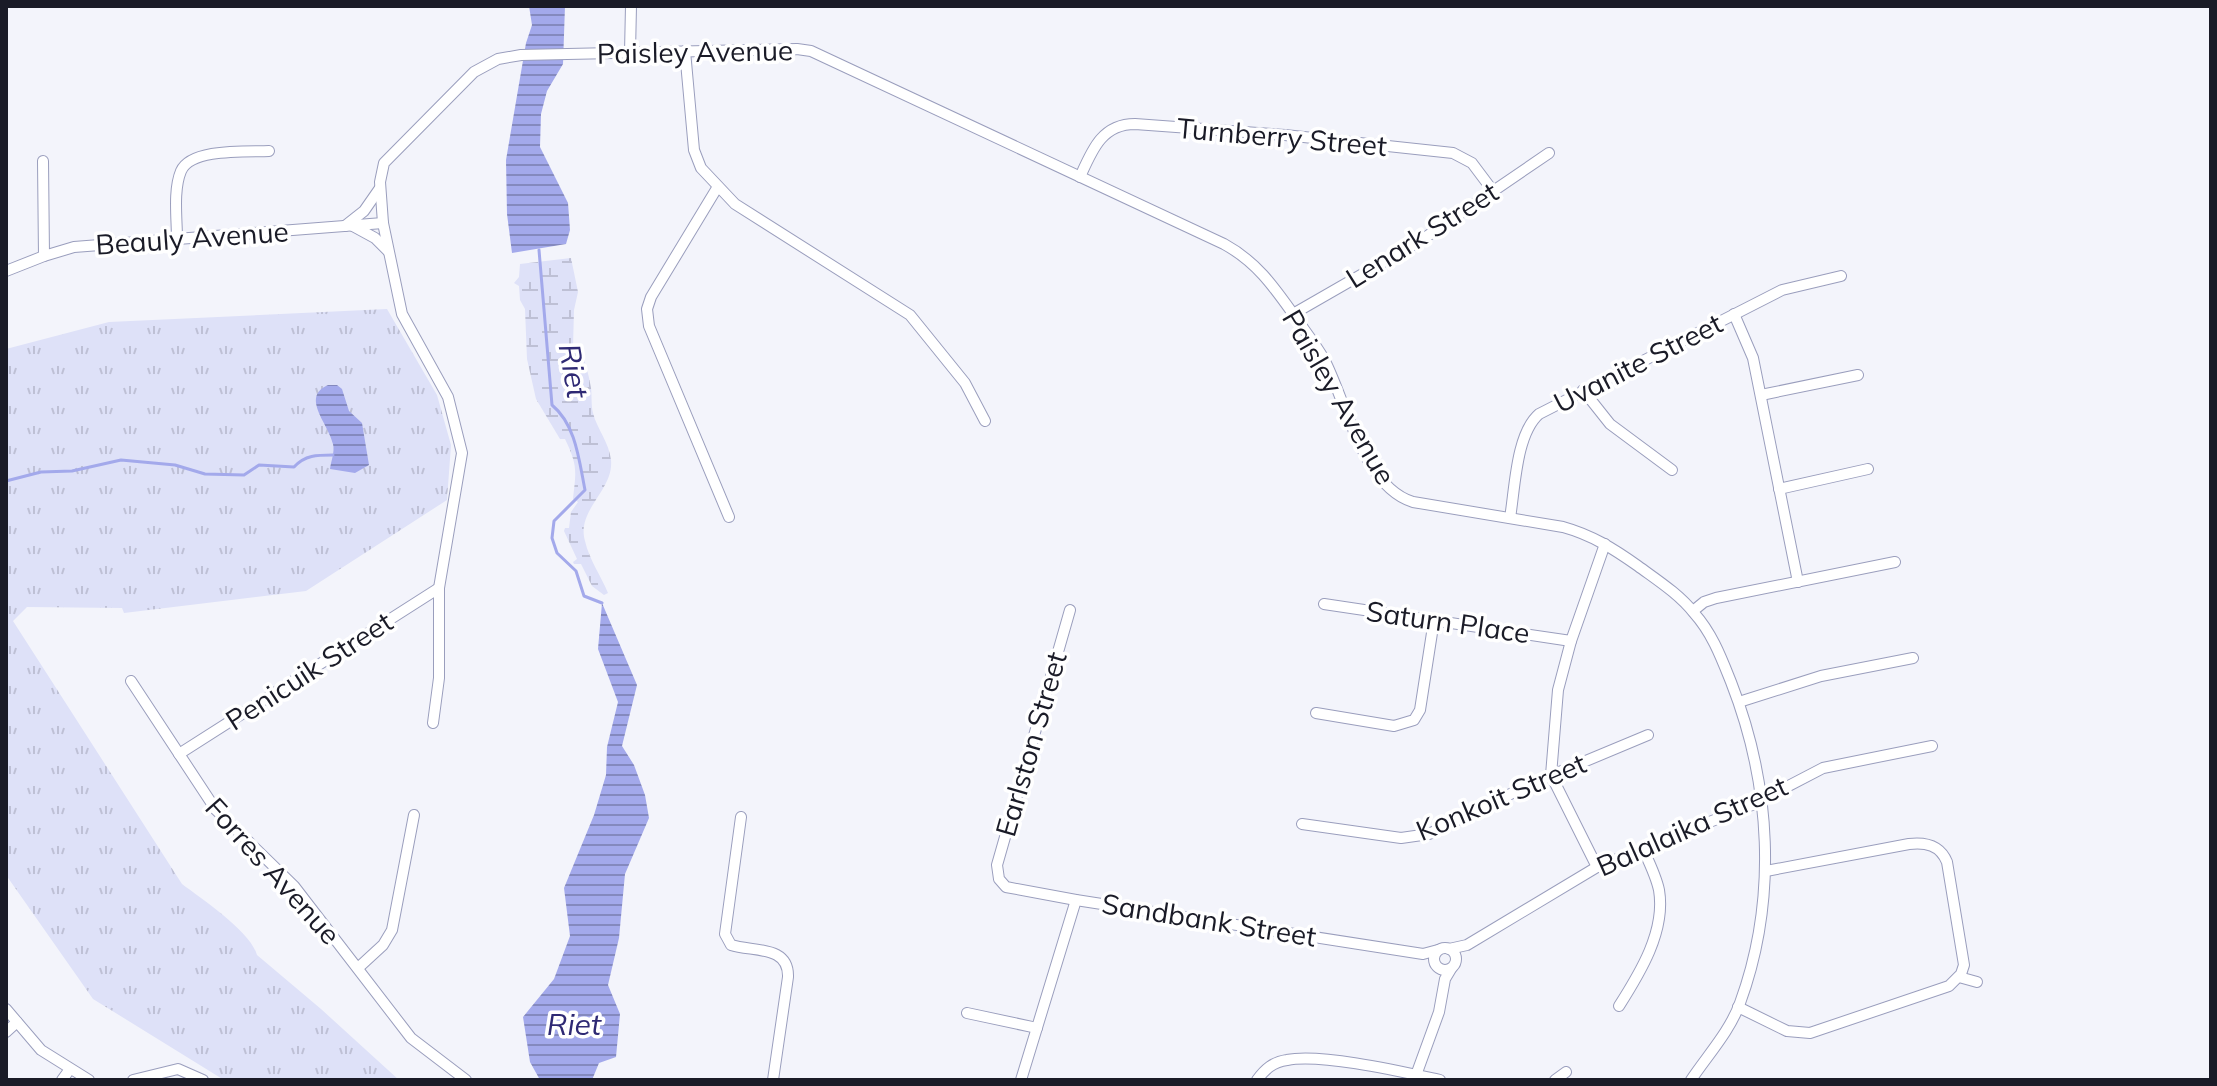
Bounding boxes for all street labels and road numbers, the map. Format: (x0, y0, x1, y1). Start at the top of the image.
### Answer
street label: Paisley Avenue (597, 32, 793, 71)
street label: Turnberry Street (1176, 110, 1389, 163)
street label: Lenark Street (1339, 174, 1504, 295)
street label: Beauly Avenue (94, 213, 290, 262)
street label: Paisley Avenue (1275, 303, 1404, 491)
street label: Uvanite Street (1548, 305, 1728, 420)
street label: Saturn Place (1364, 593, 1532, 650)
street label: Penicuik Street (219, 604, 399, 737)
street label: Earlston Street (987, 647, 1074, 840)
street label: Konkoit Street (1411, 745, 1591, 848)
street label: Balalaika Street (1591, 768, 1793, 883)
street label: Forres Avenue (198, 790, 348, 951)
street label: Sandbank Street (1099, 885, 1319, 954)

